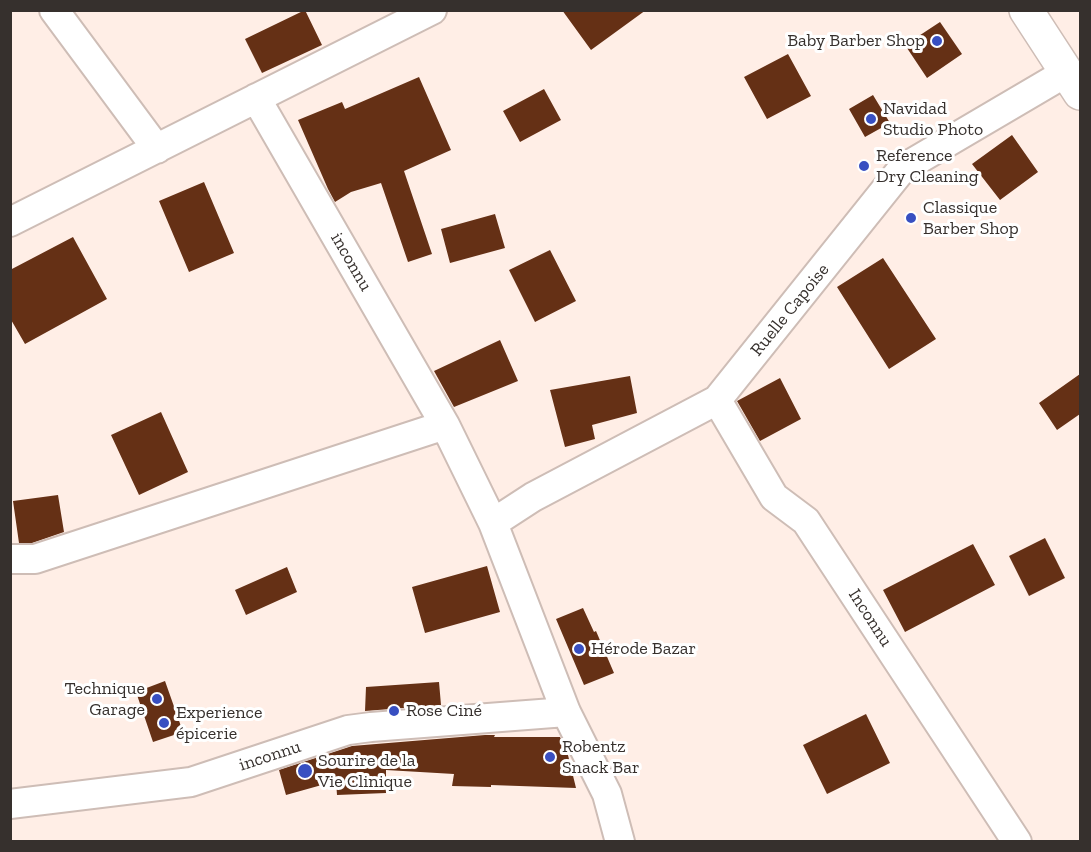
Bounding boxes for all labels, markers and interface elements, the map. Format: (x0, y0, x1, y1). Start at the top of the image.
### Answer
place label: Baby Barber Shop (787, 30, 925, 52)
marker: Baby Barber Shop (930, 34, 944, 48)
place label: Navidad Studio Photo (883, 98, 983, 140)
marker: Navidad Studio Photo (864, 112, 878, 126)
place label: Reference Dry Cleaning (876, 145, 979, 188)
marker: Reference Dry Cleaning (857, 159, 871, 173)
place label: Classique Barber Shop (923, 197, 1019, 240)
marker: Classique Barber Shop (904, 211, 918, 225)
street label: inconnu (326, 229, 376, 295)
street label: Ruelle Capoise (746, 259, 834, 361)
street label: Inconnu (843, 585, 897, 651)
place label: Hérode Bazar (591, 638, 696, 660)
marker: Hérode Bazar (572, 642, 586, 656)
place label: Technique Garage (65, 678, 145, 720)
marker: Technique Garage (150, 692, 164, 706)
place label: Rose Ciné (406, 700, 482, 722)
place label: Experience épicerie (176, 702, 262, 744)
marker: Rose Ciné (387, 704, 401, 718)
marker: Experience épicerie (157, 716, 171, 730)
street label: inconnu (236, 736, 304, 776)
place label: Robentz Snack Bar (562, 736, 639, 778)
place label: Sourire de la Vie Clinique (318, 750, 416, 792)
marker: Robentz Snack Bar (543, 750, 557, 764)
marker: Sourire de la Vie Clinique (296, 762, 314, 780)

